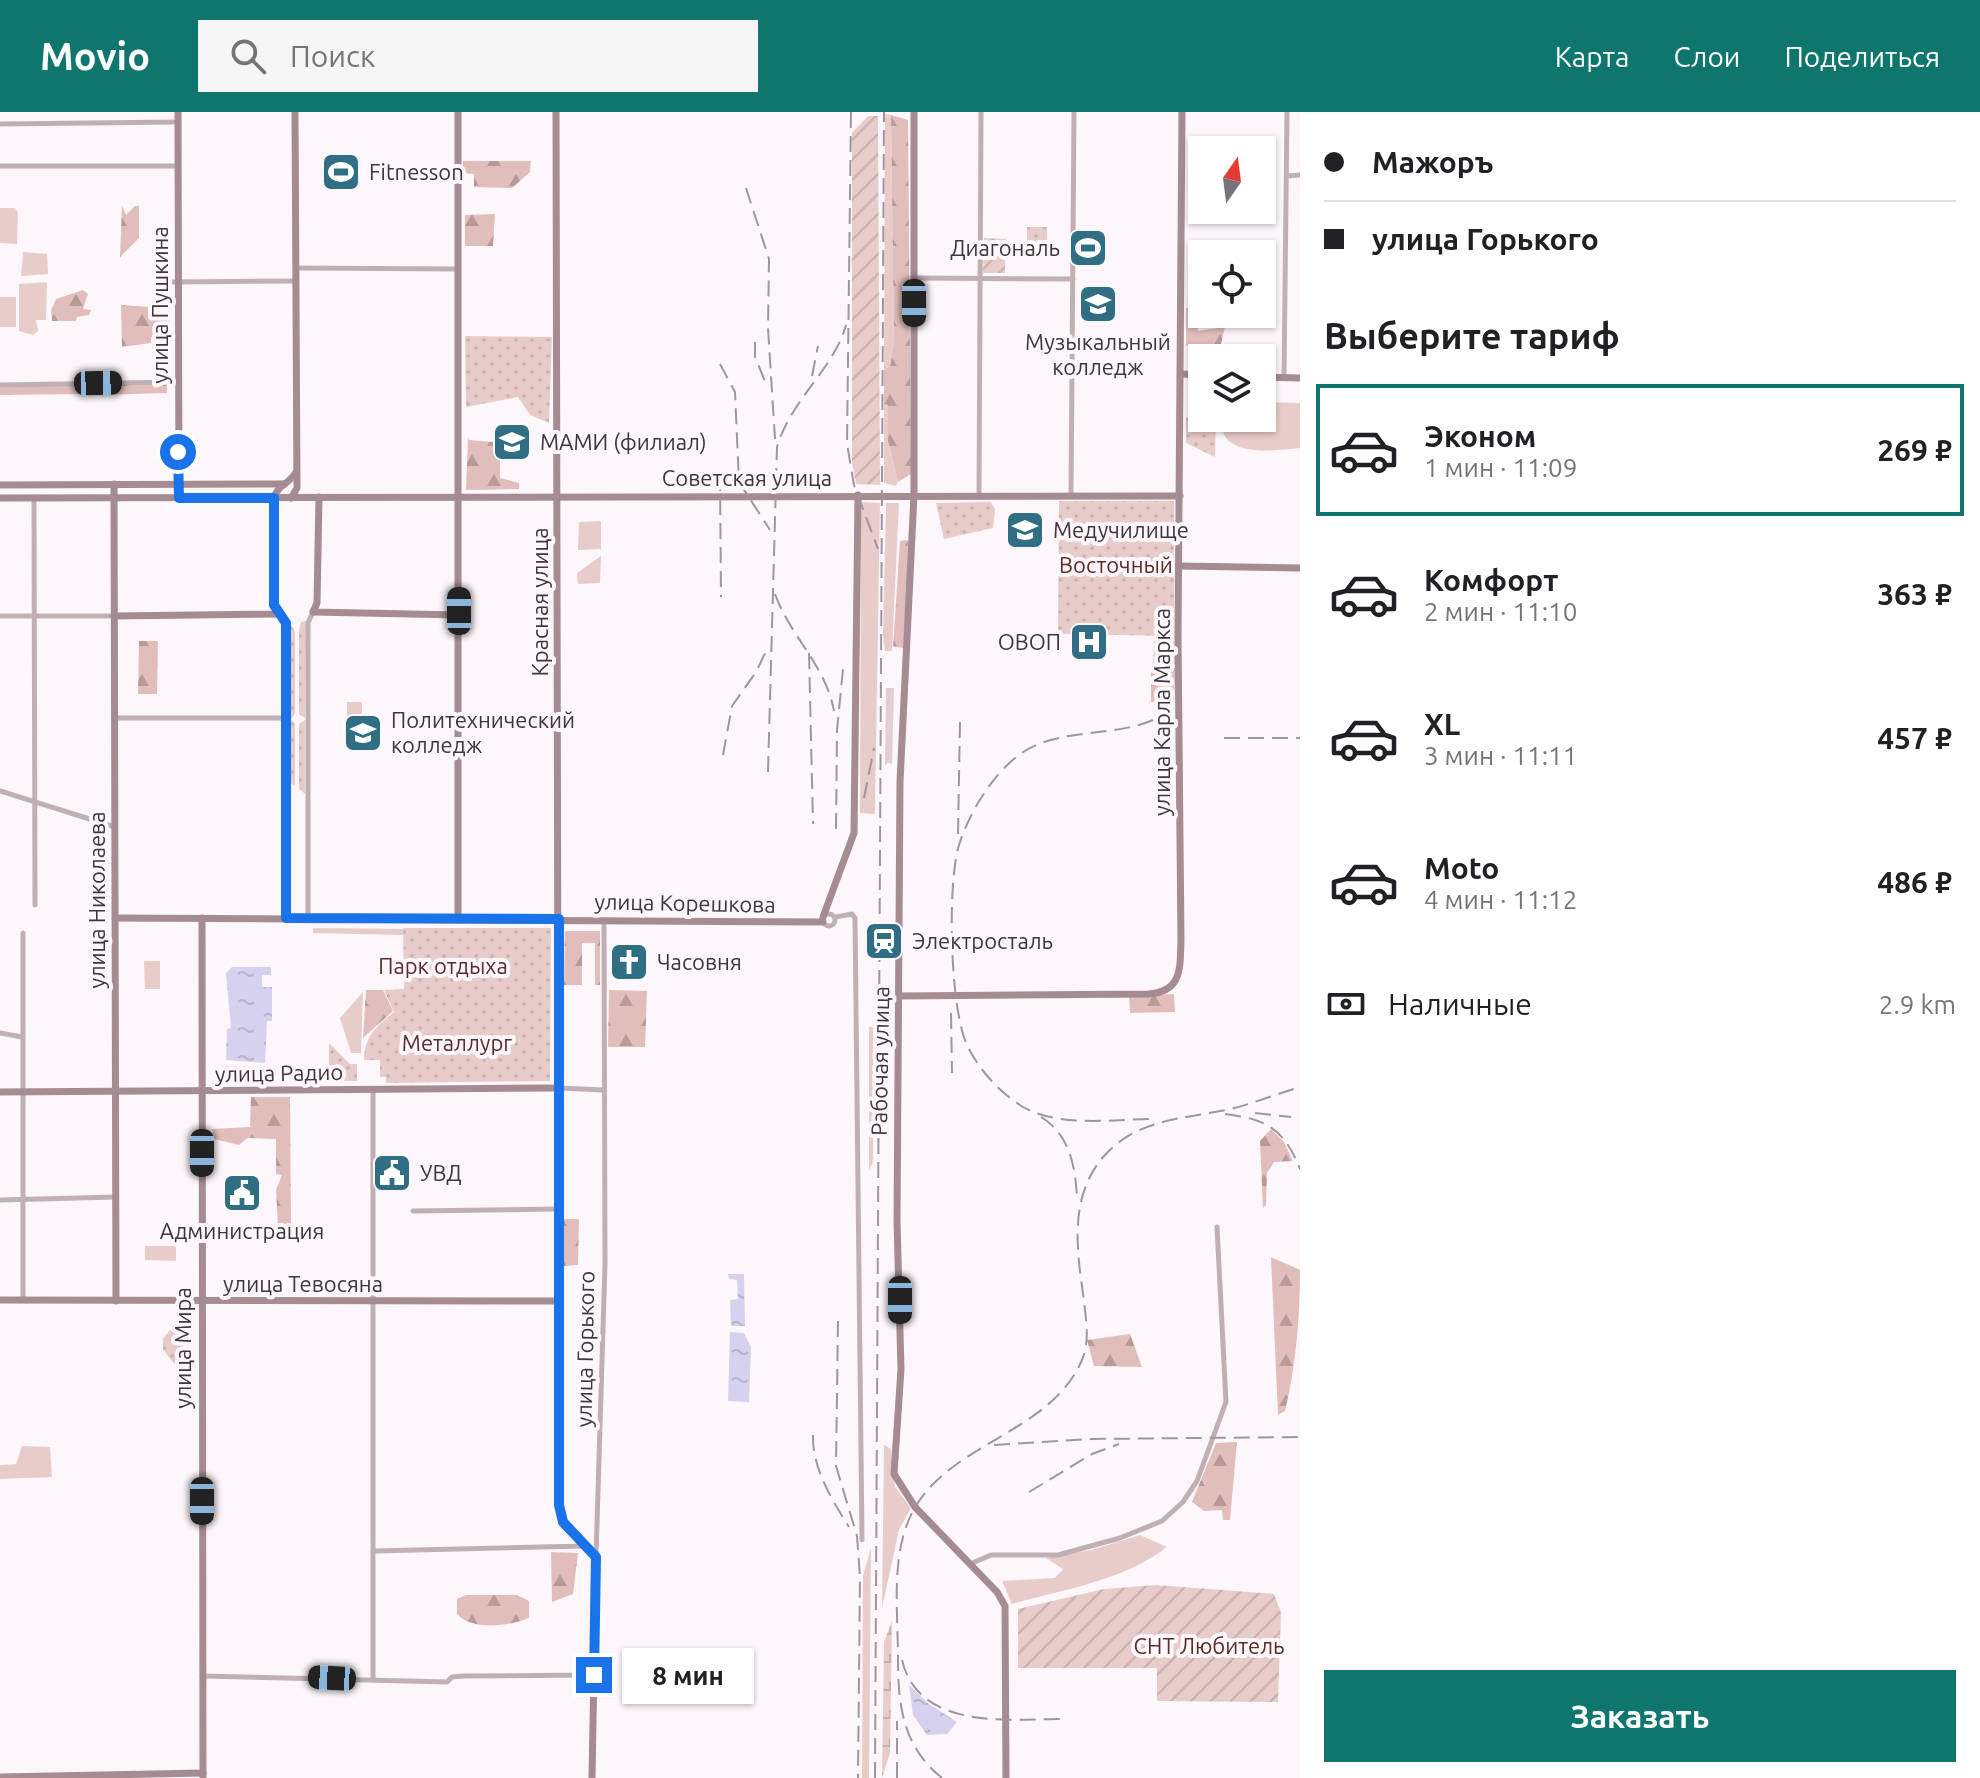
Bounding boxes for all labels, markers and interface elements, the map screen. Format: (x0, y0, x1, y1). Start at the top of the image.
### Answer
search box (198, 20, 758, 92)
icon: search (226, 34, 270, 78)
text: Movio (40, 35, 150, 77)
text: Поиск (290, 39, 375, 73)
text: Карта (1555, 41, 1629, 72)
text: Слои (1673, 41, 1740, 72)
text: Поделиться (1784, 41, 1940, 72)
north arrow (1188, 136, 1276, 224)
map controls (1188, 136, 1276, 432)
text: Мажоръ (1372, 145, 1494, 179)
sports icon: Fitnesson (320, 151, 362, 193)
place label: Fitnesson (369, 159, 464, 184)
text: улица Горького (1372, 222, 1599, 256)
street label: улица Пушкина (147, 226, 172, 384)
sports icon: Диагональ (1067, 227, 1109, 269)
place label: Диагональ (950, 235, 1060, 260)
button: locate (1188, 240, 1276, 328)
car (902, 279, 926, 327)
school or university icon: Музыкальный колледж (1077, 283, 1119, 325)
text: Выберите тариф (1324, 315, 1620, 356)
place label: Музыкальный колледж (1025, 329, 1171, 379)
button: layers (1188, 344, 1276, 432)
car (74, 371, 122, 395)
icon: car (1328, 414, 1400, 486)
text: Эконом (1424, 419, 1536, 453)
school or university icon: МАМИ (филиал) (491, 421, 533, 463)
place label: МАМИ (филиал) (540, 429, 707, 455)
text: 269 ₽ (1877, 433, 1952, 467)
route start (160, 434, 196, 470)
text: 1 мин · 11:09 (1424, 453, 1577, 482)
street label: Советская улица (662, 465, 832, 490)
school or university icon: Медучилище (1004, 509, 1046, 551)
place label: Медучилище (1053, 517, 1189, 542)
street label: Красная улица (527, 527, 552, 677)
park label: Восточный (1059, 552, 1173, 577)
icon: car (1328, 558, 1400, 630)
text: Комфорт (1424, 563, 1558, 597)
text: 363 ₽ (1877, 577, 1952, 611)
car (447, 587, 471, 635)
text: 2 мин · 11:10 (1424, 597, 1577, 626)
street label: улица Карла Маркса (1149, 608, 1174, 816)
hospital icon: ОВОП (1068, 621, 1110, 663)
place label: ОВОП (998, 629, 1061, 654)
icon: car (1328, 702, 1400, 774)
place label: Политехнический колледж (391, 707, 575, 757)
text: XL (1424, 707, 1460, 741)
school or university icon: Политехнический колледж (342, 712, 384, 754)
text: 457 ₽ (1877, 721, 1952, 755)
text: 3 мин · 11:11 (1424, 741, 1577, 770)
street label: улица Николаева (84, 811, 109, 989)
icon: car (1328, 846, 1400, 918)
text: Moto (1424, 851, 1499, 885)
text: 486 ₽ (1877, 865, 1952, 899)
text: 4 мин · 11:12 (1424, 885, 1577, 914)
street label: улица Корешкова (594, 888, 776, 917)
station icon: Электросталь (863, 920, 905, 962)
place label: Электросталь (912, 928, 1053, 953)
church icon: Часовня (608, 941, 650, 983)
place label: Часовня (657, 949, 742, 974)
park label: Парк отдыха (378, 953, 508, 978)
icon: cash (1324, 982, 1368, 1026)
street label: Рабочая улица (866, 986, 893, 1136)
text: Наличные (1388, 987, 1532, 1021)
text: 2.9 km (1879, 990, 1956, 1019)
park label: Металлург (402, 1030, 512, 1055)
street label: улица Радио (215, 1059, 343, 1086)
car (190, 1129, 214, 1177)
public building icon: УВД (371, 1152, 413, 1194)
place label: УВД (420, 1160, 462, 1185)
public building icon: Администрация (221, 1172, 263, 1214)
place label: Администрация (160, 1218, 324, 1243)
street label: улица Горького (571, 1270, 598, 1428)
street label: улица Тевосяна (223, 1271, 383, 1296)
car (888, 1276, 912, 1324)
street label: улица Мира (170, 1287, 195, 1409)
car (190, 1477, 214, 1525)
park label: СНТ Любитель (1134, 1633, 1284, 1658)
callout: 8 мин (622, 1647, 754, 1703)
route end (576, 1657, 612, 1693)
text: 8 мин (652, 1661, 724, 1690)
car (307, 1665, 357, 1691)
button: Заказать (1324, 1670, 1956, 1762)

